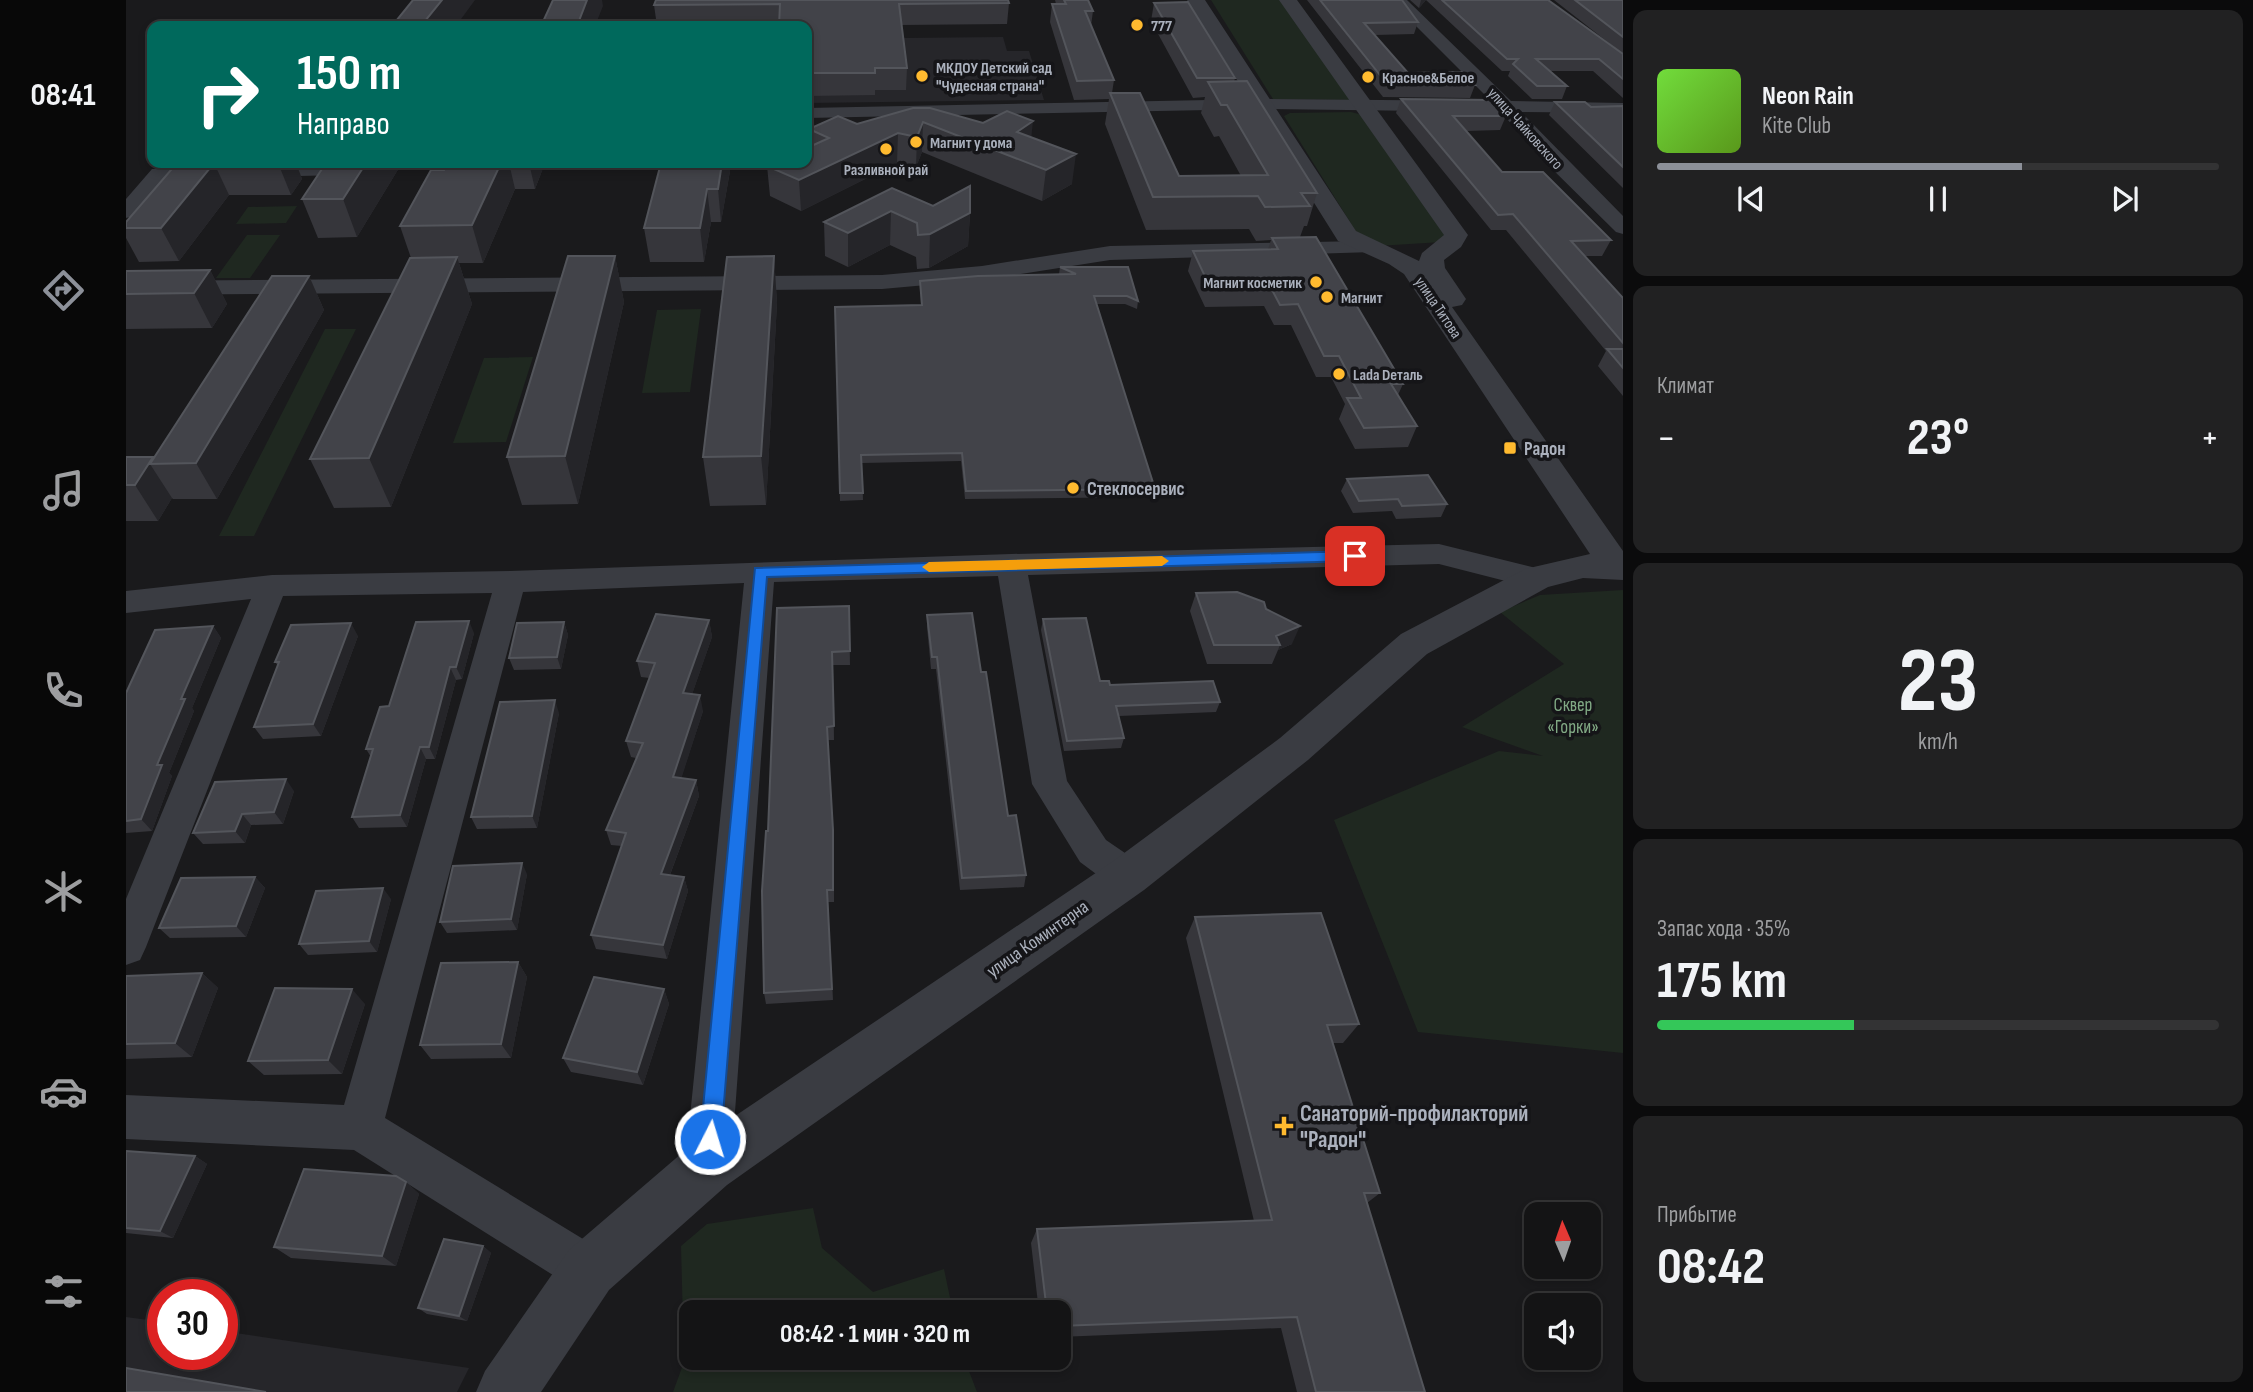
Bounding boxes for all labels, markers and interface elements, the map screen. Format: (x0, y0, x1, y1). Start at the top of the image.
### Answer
marker: 777 (1129, 17, 1145, 33)
place label: 777 (1151, 17, 1172, 36)
text: 150 m (297, 45, 401, 104)
icon: right (182, 49, 273, 140)
place label: МКДОУ Детский сад "Чудесная страна" (936, 59, 1053, 96)
marker: МКДОУ Детский сад "Чудесная страна" (914, 68, 930, 84)
marker: Красное&Белое (1360, 69, 1376, 85)
place label: Красное&Белое (1382, 69, 1474, 88)
text: 08:41 (31, 76, 95, 115)
text: Neon Rain (1762, 81, 1854, 112)
street label: улица Чайковского (1483, 84, 1567, 174)
text: Направо (297, 105, 390, 144)
text: Kite Club (1762, 112, 1831, 140)
marker: Магнит у дома (908, 134, 924, 150)
place label: Магнит у дома (930, 134, 1012, 153)
marker: Разливной рай (878, 141, 894, 157)
place label: Разливной рай (844, 161, 928, 180)
icon: previous (1732, 180, 1770, 218)
icon: pause (1919, 180, 1957, 218)
icon: next (2106, 180, 2144, 218)
icon: directions (39, 266, 88, 315)
street label: улица Титова (1410, 273, 1465, 342)
place label: Магнит косметик (1203, 274, 1302, 293)
marker: Магнит косметик (1308, 274, 1324, 290)
marker: Магнит (1319, 289, 1335, 305)
place label: Магнит (1341, 289, 1383, 308)
marker: Lada Dеталь (1331, 366, 1347, 382)
place label: Lada Dеталь (1353, 366, 1423, 385)
text: Климат (1657, 372, 1714, 400)
text: 23° (1907, 407, 1969, 470)
text: − (1657, 416, 1676, 461)
text: + (2200, 416, 2219, 461)
place label: Радон (1524, 438, 1566, 461)
marker: Радон (1502, 440, 1518, 456)
icon: music (39, 466, 88, 515)
place label: Стеклосервис (1087, 478, 1185, 501)
marker: Стеклосервис (1065, 480, 1081, 496)
pin (1325, 526, 1385, 586)
icon: arrive (1336, 537, 1374, 575)
text: 23 (1898, 628, 1978, 737)
icon: phone (39, 666, 88, 715)
park label: Сквер «Горки» (1547, 694, 1599, 739)
text: km/h (1918, 728, 1958, 756)
icon: climate (39, 867, 88, 916)
street label: улица Коминтерна (982, 896, 1093, 983)
text: Запас хода · 35% (1657, 915, 1790, 943)
text: 175 km (1657, 950, 1787, 1013)
icon: car (39, 1067, 88, 1116)
place label: Санаторий-профилакторий "Радон" (1300, 1100, 1528, 1154)
position arrow (673, 1102, 747, 1176)
marker: Санаторий-профилакторий "Радон" (1274, 1116, 1294, 1136)
text: Прибытие (1657, 1201, 1737, 1229)
north arrow (1524, 1202, 1601, 1279)
map controls (1524, 1202, 1601, 1370)
text: 08:42 (1657, 1236, 1765, 1299)
icon: filters (39, 1267, 88, 1316)
speed limit sign: 30 (147, 1279, 238, 1370)
button: sound (1524, 1293, 1601, 1370)
text: 08:42 · 1 мин · 320 m (780, 1319, 970, 1350)

